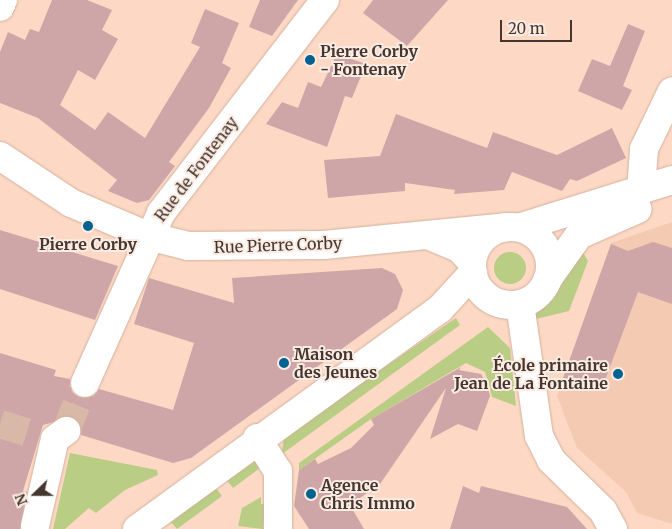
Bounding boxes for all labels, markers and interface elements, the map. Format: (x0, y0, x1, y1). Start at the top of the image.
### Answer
scale bar (502, 10, 574, 42)
text: 20 m (508, 19, 545, 38)
place label: Pierre Corby - Fontenay (320, 41, 418, 79)
marker: Pierre Corby - Fontenay (304, 54, 316, 66)
street label: Rue de Fontenay (150, 113, 242, 225)
marker: Pierre Corby (82, 220, 94, 232)
street label: Rue Pierre Corby (214, 233, 342, 257)
place label: Pierre Corby (39, 234, 137, 254)
place label: Maison des Jeunes (294, 344, 377, 382)
place label: École primaire Jean de La Fontaine (454, 355, 608, 393)
marker: Maison des Jeunes (278, 357, 290, 369)
marker: École primaire Jean de La Fontaine (612, 368, 624, 380)
north arrow (10, 469, 60, 519)
place label: Agence Chris Immo (321, 475, 415, 513)
marker: Agence Chris Immo (305, 488, 317, 500)
text: N (11, 491, 32, 508)

